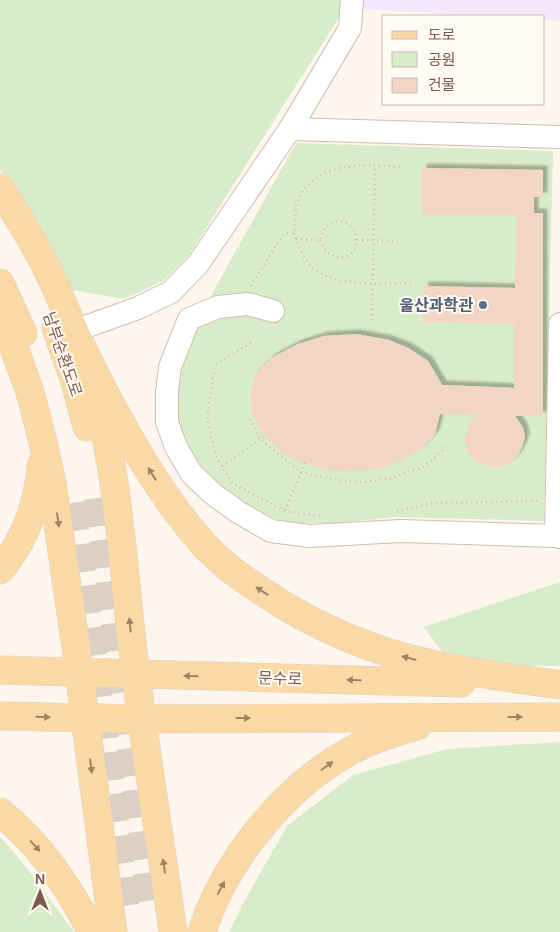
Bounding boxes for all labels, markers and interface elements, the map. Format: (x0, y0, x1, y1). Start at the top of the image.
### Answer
legend (382, 15, 545, 105)
text: 도로 (428, 26, 456, 43)
text: 공원 (428, 51, 456, 68)
text: 건물 (428, 76, 456, 93)
place label: 울산과학관 (399, 296, 473, 314)
marker: 울산과학관 (477, 299, 489, 311)
street label: 남부순환도로 (40, 310, 85, 399)
one-way arrow (147, 467, 156, 480)
one-way arrow (54, 513, 62, 529)
one-way arrow (255, 587, 268, 596)
one-way arrow (126, 617, 134, 633)
one-way arrow (401, 654, 416, 662)
street label: 문수로 (258, 669, 303, 688)
one-way arrow (183, 671, 199, 679)
one-way arrow (346, 676, 362, 684)
one-way arrow (507, 713, 523, 721)
one-way arrow (35, 714, 51, 722)
one-way arrow (235, 714, 251, 722)
one-way arrow (88, 759, 96, 775)
one-way arrow (320, 761, 334, 771)
one-way arrow (29, 839, 41, 851)
one-way arrow (160, 858, 168, 874)
north arrow (15, 867, 65, 917)
text: N (35, 871, 45, 887)
one-way arrow (217, 880, 225, 895)

